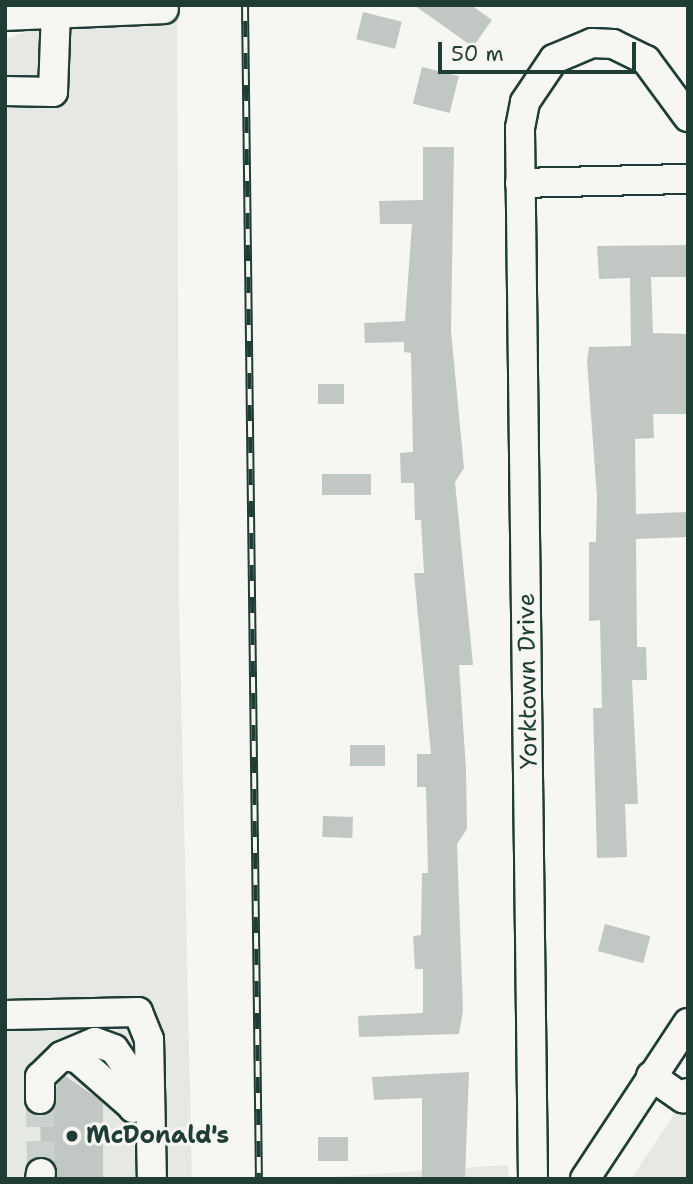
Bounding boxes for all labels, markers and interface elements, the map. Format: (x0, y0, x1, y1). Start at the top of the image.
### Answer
scale bar (441, 28, 639, 72)
text: 50 m (451, 40, 504, 68)
street label: Yorktown Drive (512, 593, 544, 769)
place label: McDonald's (86, 1122, 229, 1150)
marker: McDonald's (64, 1128, 80, 1144)

